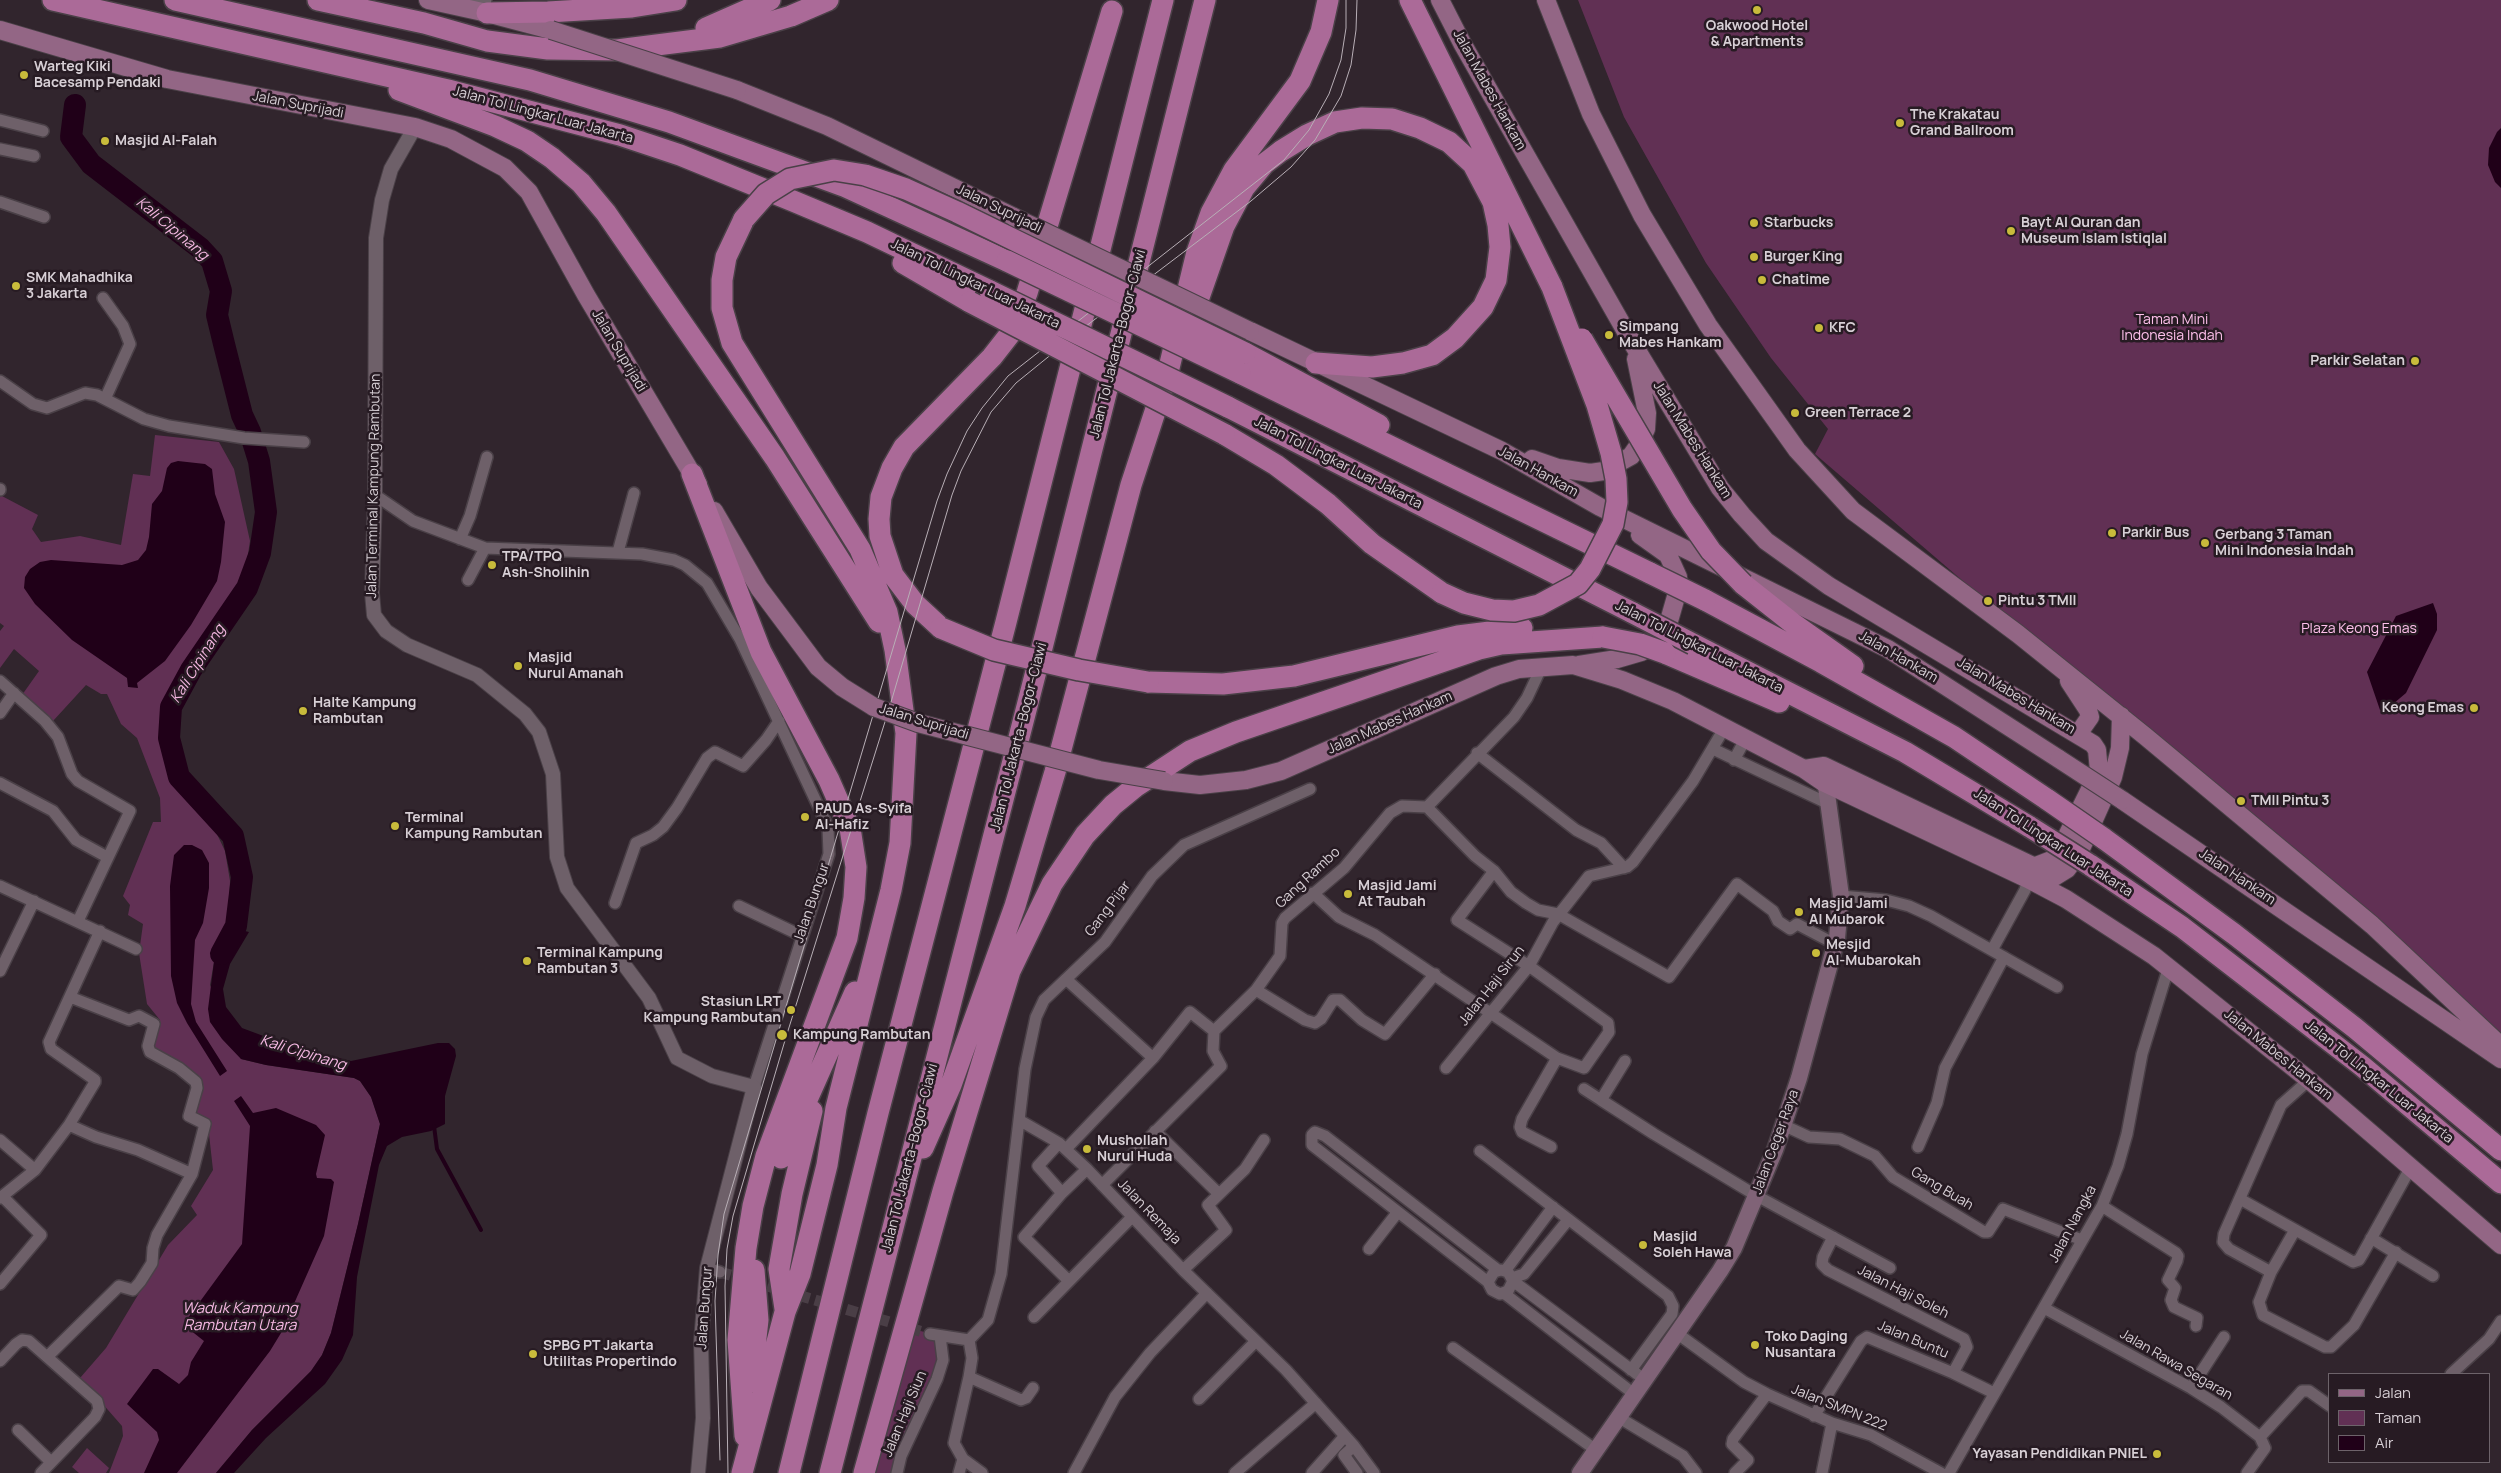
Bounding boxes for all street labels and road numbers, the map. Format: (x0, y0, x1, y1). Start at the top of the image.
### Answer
street label: Jalan Mabes Hankam (1449, 27, 1529, 153)
street label: Jalan Tol Lingkar Luar Jakarta (451, 83, 635, 147)
street label: Jalan Suprijadi (251, 88, 345, 122)
street label: Jalan Suprijadi (954, 181, 1044, 237)
street label: Jalan Tol Lingkar Luar Jakarta (888, 236, 1062, 332)
street label: Jalan Tol Jakarta–Bogor–Ciawi (1086, 248, 1150, 440)
street label: Jalan Suprijadi (588, 307, 650, 395)
street label: Jalan Terminal Kampung Rambutan (364, 373, 384, 599)
street label: Jalan Mabes Hankam (1649, 378, 1735, 502)
street label: Jalan Tol Lingkar Luar Jakarta (1251, 413, 1425, 513)
street label: Jalan Hankam (1495, 443, 1581, 501)
street label: Jalan Tol Lingkar Luar Jakarta (1612, 597, 1786, 697)
street label: Jalan Hankam (1855, 628, 1941, 686)
street label: Jalan Tol Jakarta–Bogor–Ciawi (987, 641, 1051, 833)
street label: Jalan Mabes Hankam (1954, 654, 2078, 738)
street label: Jalan Mabes Hankam (1325, 688, 1455, 758)
street label: Jalan Suprijadi (877, 700, 971, 744)
street label: Jalan Tol Lingkar Luar Jakarta (1970, 785, 2136, 901)
street label: Gang Rambo (1272, 844, 1344, 912)
street label: Jalan Hankam (2196, 845, 2278, 909)
street label: Jalan Bungur (790, 861, 834, 945)
street label: Gang Pijar (1082, 878, 1134, 940)
street label: Jalan Haji Sirun (1456, 943, 1528, 1029)
street label: Jalan Mabes Hankam (2220, 1006, 2336, 1104)
street label: Jalan Tol Lingkar Luar Jakarta (2301, 1017, 2457, 1147)
street label: Jalan Tol Jakarta–Bogor–Ciawi (878, 1062, 942, 1254)
street label: Jalan Ceger Raya (1749, 1087, 1803, 1197)
street label: Gang Buah (1908, 1164, 1976, 1214)
street label: Jalan Remaja (1114, 1176, 1184, 1248)
street label: Jalan Nangka (2046, 1182, 2100, 1266)
street label: Jalan Haji Soleh (1855, 1262, 1951, 1322)
street label: Jalan Bungur (694, 1266, 716, 1350)
street label: Jalan Buntu (1875, 1318, 1951, 1362)
street label: Jalan Rawa Segaran (2117, 1326, 2235, 1404)
street label: Jalan Haji Siun (879, 1368, 931, 1460)
street label: Jalan SMPN 222 (1789, 1381, 1889, 1435)

